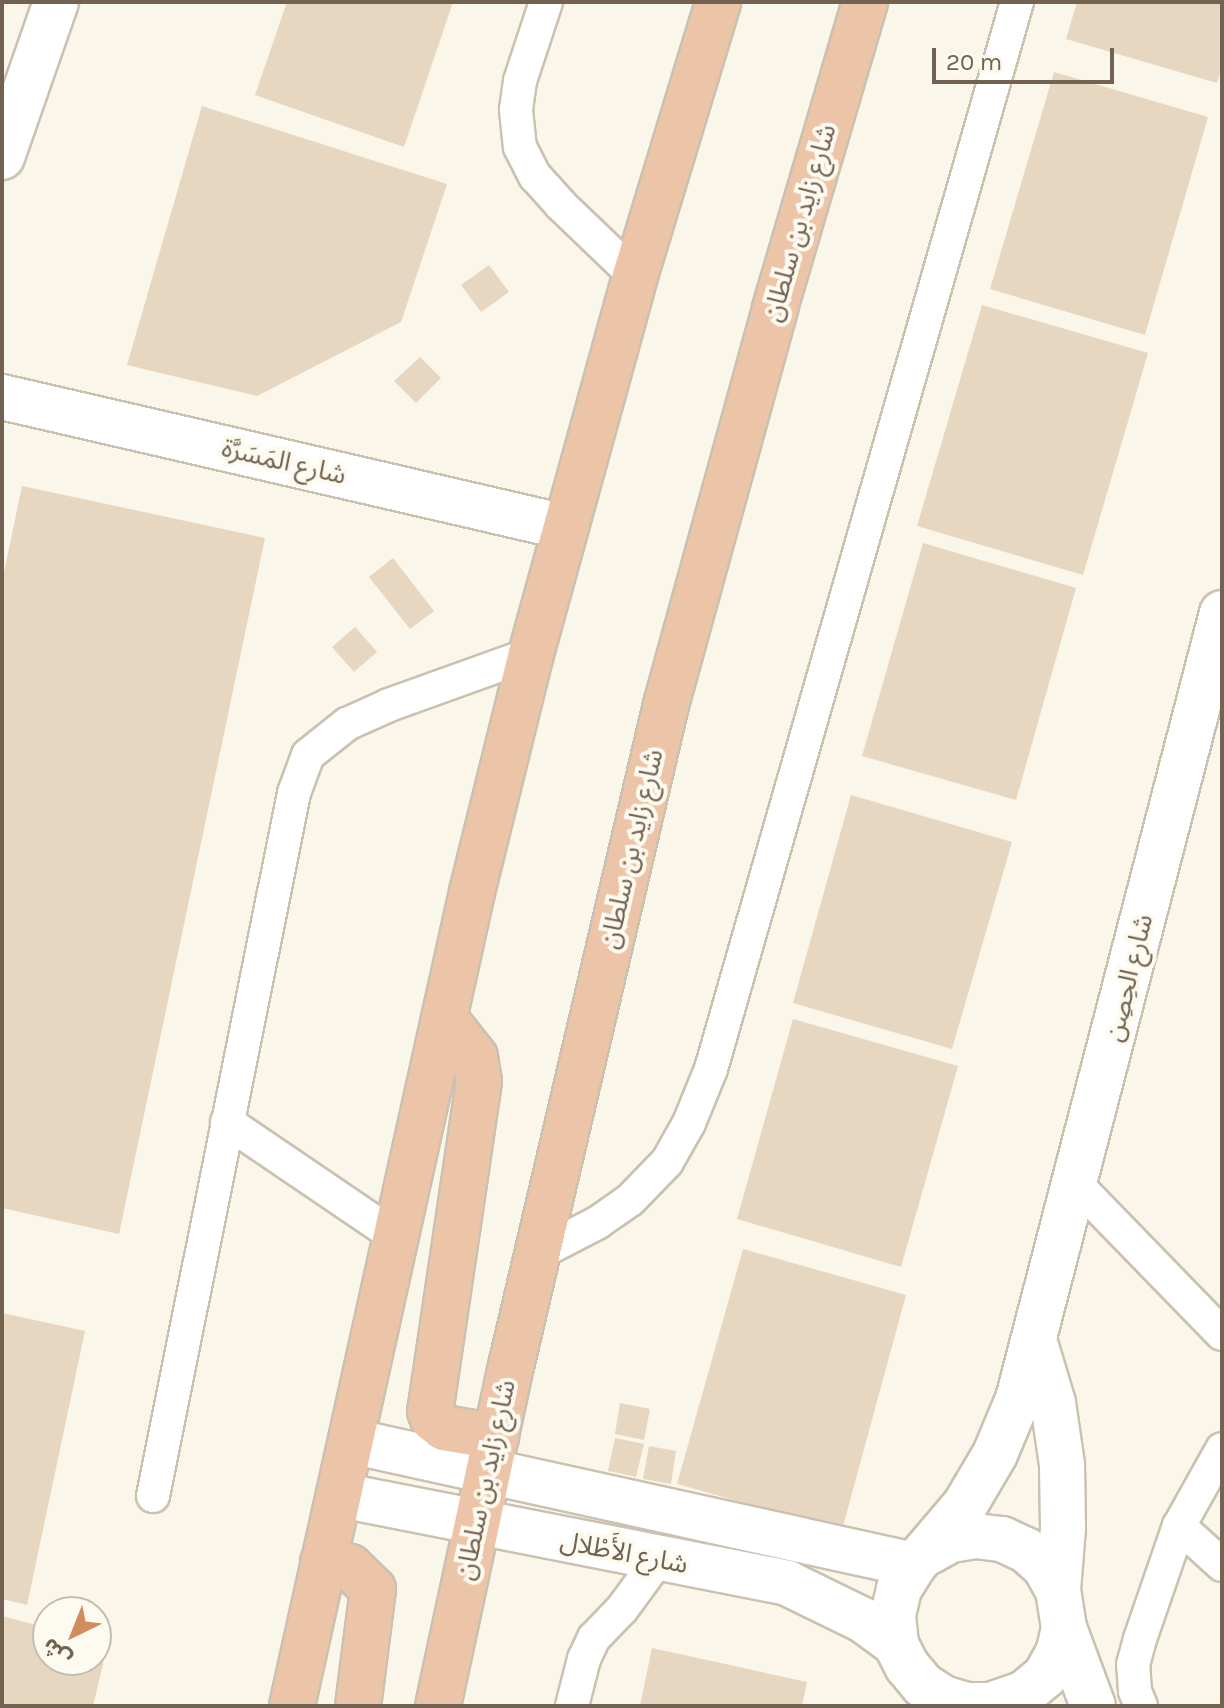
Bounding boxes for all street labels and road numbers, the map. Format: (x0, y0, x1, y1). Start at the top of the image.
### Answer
street label: شارع زايد بن سلطان (757, 121, 843, 325)
street label: شارع المَسَرَّة (219, 433, 349, 491)
street label: شارع زايد بن سلطان (594, 746, 670, 952)
street label: شارع الحِصِن (1098, 911, 1160, 1045)
street label: شارع زايد بن سلطان (450, 1377, 522, 1583)
street label: شارع الأَطْلال (558, 1525, 690, 1581)

